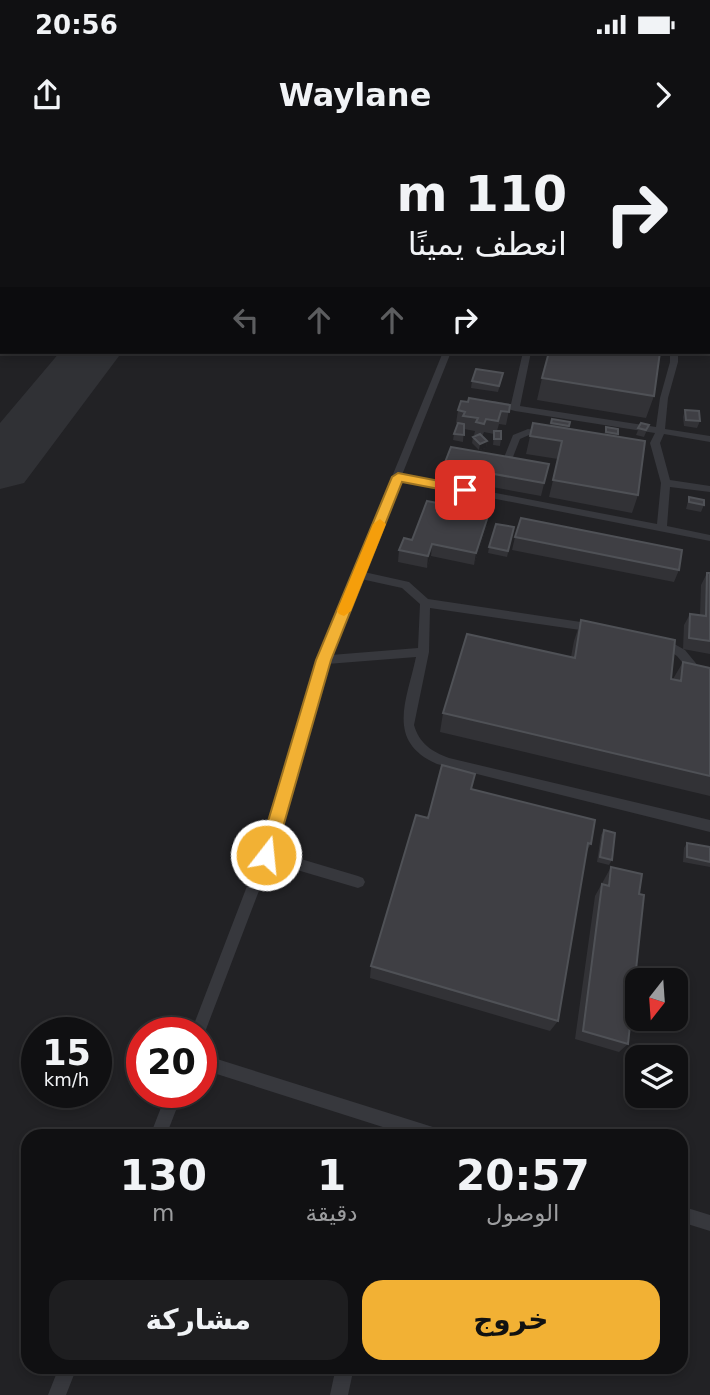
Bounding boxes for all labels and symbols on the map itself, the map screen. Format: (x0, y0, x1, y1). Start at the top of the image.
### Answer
pin (435, 460, 495, 520)
position arrow (229, 818, 303, 892)
north arrow (625, 968, 688, 1031)
speed limit sign: 20 (126, 1017, 217, 1108)

